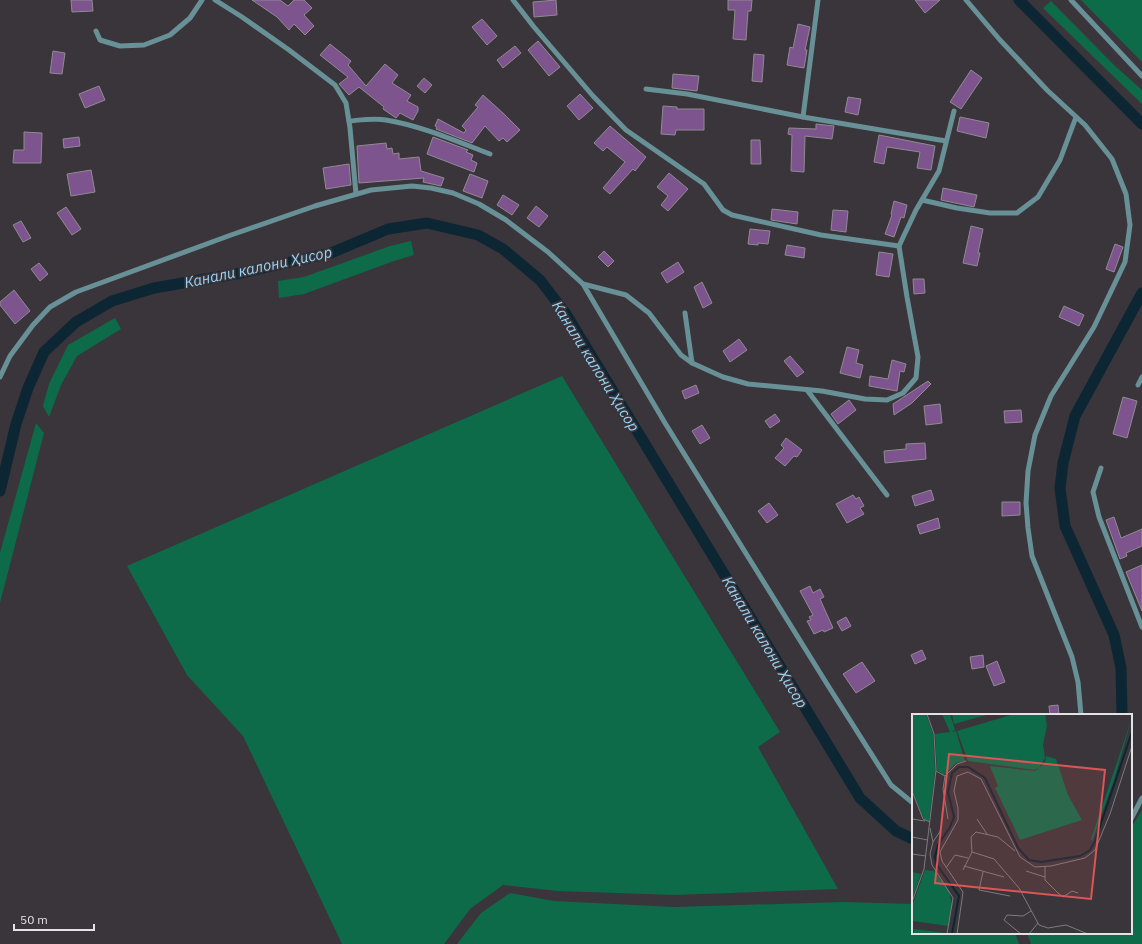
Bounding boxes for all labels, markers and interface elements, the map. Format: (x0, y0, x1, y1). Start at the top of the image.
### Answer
water label: Канали калони Ҳисор (182, 242, 334, 292)
water label: Канали калони Ҳисор (548, 297, 644, 435)
water label: Канали калони Ҳисор (718, 573, 812, 711)
inset map (912, 714, 1132, 934)
scale bar (14, 906, 94, 932)
text: 50 m (20, 912, 48, 927)

